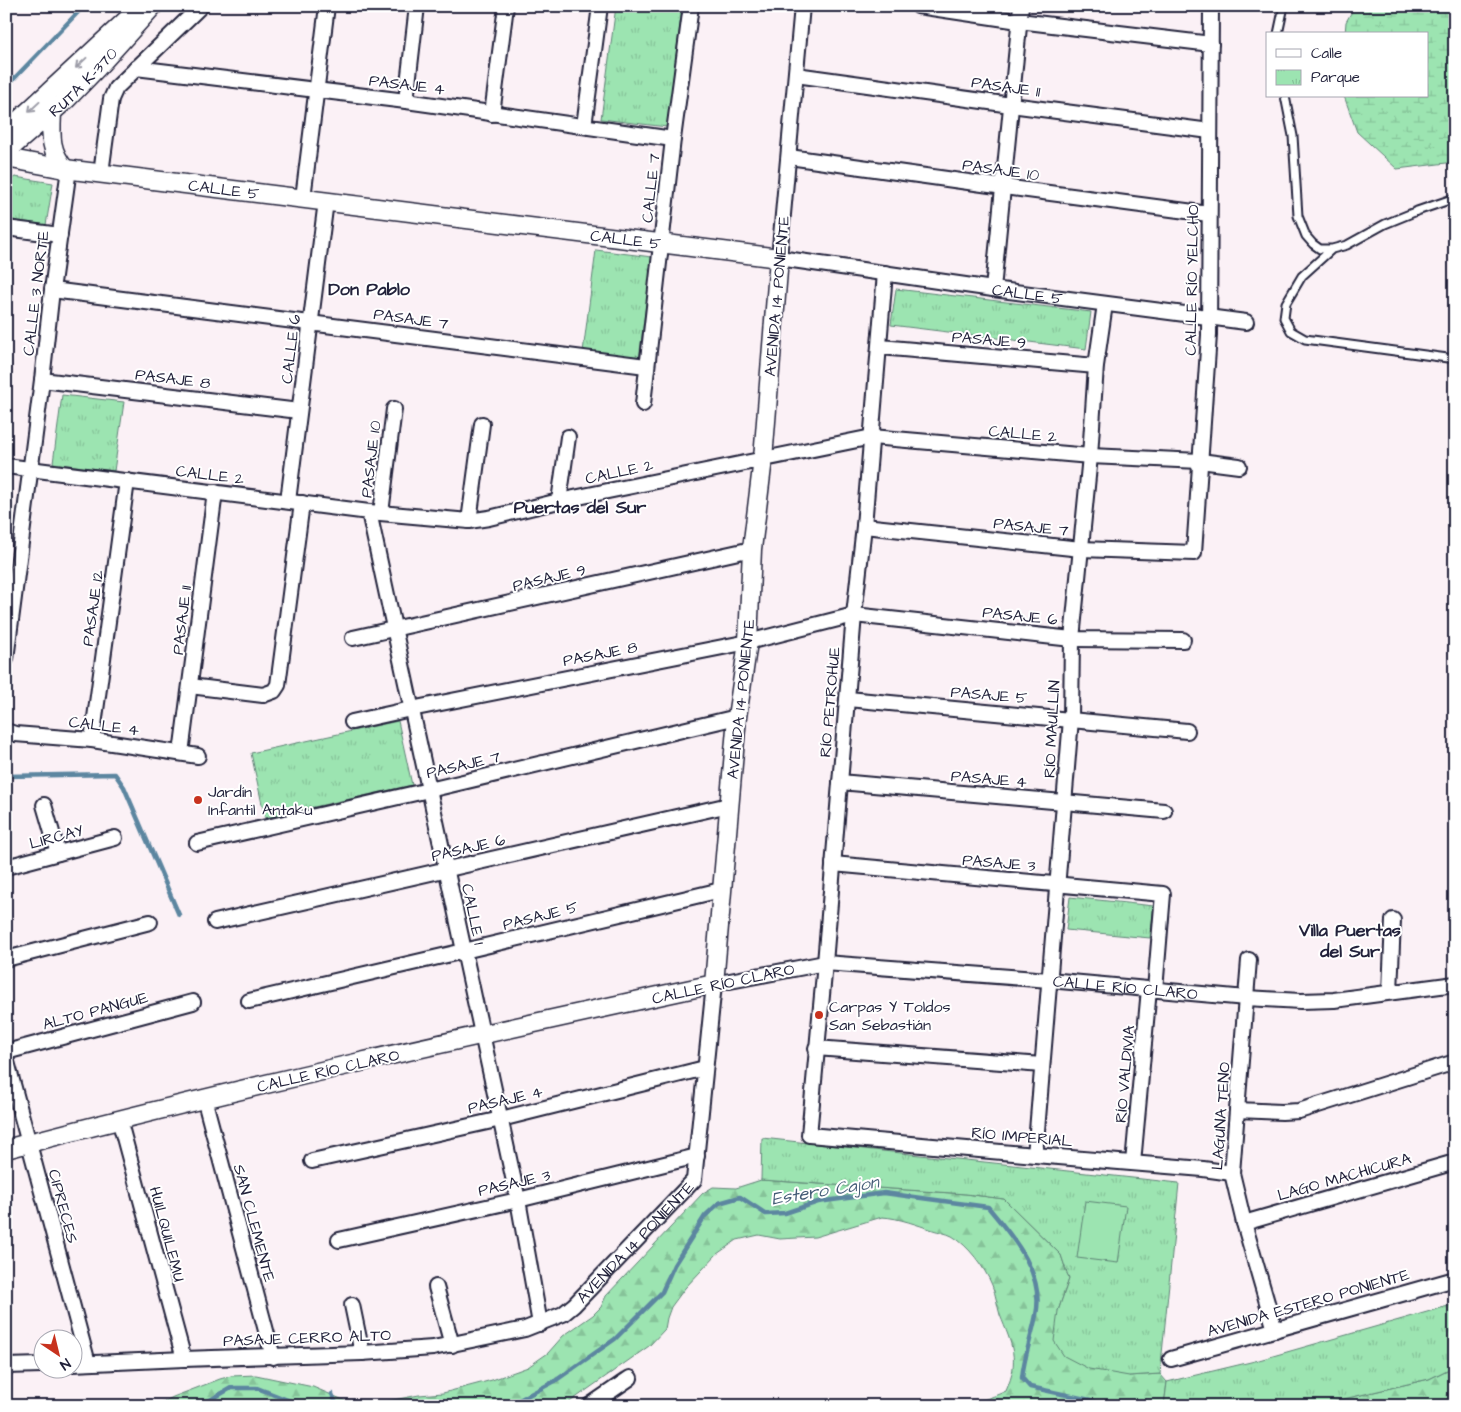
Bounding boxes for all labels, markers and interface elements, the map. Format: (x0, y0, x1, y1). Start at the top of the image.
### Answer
legend (1266, 32, 1428, 98)
street label: RUTA K-370 (44, 43, 123, 122)
text: Calle (1311, 43, 1342, 64)
one-way arrow (74, 57, 87, 69)
text: Parque (1311, 67, 1360, 88)
street label: PASAJE 4 (368, 69, 446, 101)
street label: PASAJE 11 (970, 71, 1042, 103)
one-way arrow (27, 101, 40, 113)
street label: CALLE 7 (636, 152, 666, 224)
street label: PASAJE 10 (961, 154, 1041, 186)
street label: CALLE 5 (187, 174, 261, 205)
street label: CALLE RÍO YELCHO (1180, 204, 1204, 356)
street label: AVENIDA 14 PONIENTE (759, 214, 795, 377)
street label: CALLE 5 (589, 225, 663, 255)
street label: CALLE 3 NORTE (17, 229, 55, 357)
district label: Don Pablo (328, 277, 411, 302)
street label: CALLE 5 (991, 279, 1065, 310)
street label: PASAJE 7 (372, 303, 450, 335)
street label: CALLE 6 (276, 313, 306, 385)
street label: PASAJE 9 (951, 326, 1027, 354)
street label: PASAJE 8 (134, 363, 212, 395)
street label: PASAJE 10 (355, 419, 387, 499)
street label: CALLE 2 (988, 420, 1058, 448)
street label: CALLE 2 (583, 454, 655, 490)
street label: CALLE 2 (174, 460, 245, 490)
district label: Puertas del Sur (514, 495, 646, 520)
street label: PASAJE 7 (992, 512, 1070, 542)
street label: PASAJE 9 (510, 559, 588, 597)
street label: PASAJE 12 (77, 569, 109, 648)
street label: PASAJE 11 (167, 584, 197, 656)
street label: PASAJE 6 (981, 601, 1059, 631)
street label: AVENIDA 14 PONIENTE (722, 617, 760, 780)
street label: PASAJE 8 (561, 636, 639, 672)
street label: RÍO PETROHUE (814, 645, 846, 758)
street label: RÍO MAULLÍN (1038, 680, 1066, 779)
street label: PASAJE 5 (950, 681, 1029, 709)
street label: CALLE 4 (68, 711, 140, 741)
street label: PASAJE 7 (424, 746, 502, 784)
street label: PASAJE 4 (950, 765, 1028, 793)
place label: Jardín Infantil Antaku (208, 781, 313, 821)
marker: Jardín Infantil Antaku (192, 794, 204, 806)
street label: LIRCAY (27, 819, 86, 855)
street label: PASAJE 6 (429, 829, 507, 867)
street label: PASAJE 3 (961, 849, 1036, 877)
street label: CALLE 1 (456, 882, 490, 947)
street label: PASAJE 5 (500, 896, 581, 936)
district label: Villa Puertas del Sur (1298, 918, 1401, 964)
street label: CALLE RÍO CLARO (650, 958, 797, 1010)
street label: CALLE RÍO CLARO (1052, 970, 1199, 1006)
street label: ALTO PANGUE (40, 986, 151, 1036)
place label: Carpas Y Toldos San Sebastián (829, 996, 950, 1036)
marker: Carpas Y Toldos San Sebastián (813, 1009, 825, 1021)
street label: RÍO VALDIVIA (1110, 1024, 1140, 1124)
street label: CALLE RÍO CLARO (255, 1044, 402, 1098)
street label: LAGUNA TENO (1206, 1061, 1236, 1171)
street label: PASAJE 4 (466, 1081, 545, 1119)
street label: RÍO IMPERIAL (970, 1122, 1073, 1152)
street label: LAGO MACHICURA (1275, 1147, 1414, 1207)
street label: SAN CLEMENTE (228, 1162, 280, 1285)
street label: PASAJE 3 (476, 1164, 552, 1202)
street label: CIPRECES (43, 1167, 83, 1246)
water label: Estero Cajon (770, 1169, 882, 1211)
street label: AVENIDA 14 PONIENTE (572, 1176, 699, 1308)
street label: HUILQUILEMU (144, 1184, 190, 1284)
street label: AVENIDA ESTERO PONIENTE (1205, 1263, 1412, 1342)
street label: PASAJE CERRO ALTO (223, 1324, 392, 1352)
north arrow (32, 1330, 82, 1380)
text: N (55, 1353, 74, 1375)

